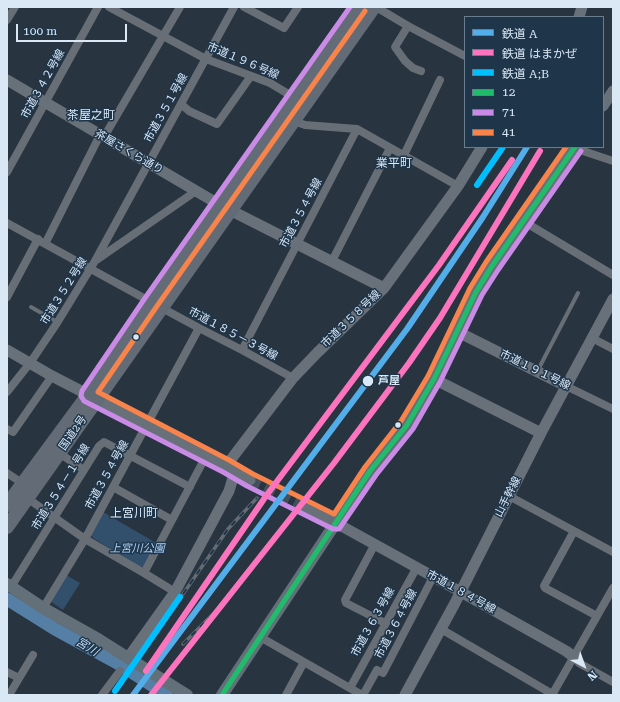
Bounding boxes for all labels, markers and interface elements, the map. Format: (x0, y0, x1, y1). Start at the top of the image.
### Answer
scale bar (18, 16, 129, 42)
legend (464, 16, 604, 148)
text: 100 m (23, 24, 57, 38)
text: 鉄道 A (502, 27, 537, 41)
street label: 市道１９６号線 (205, 40, 281, 82)
street label: 市道３４２号線 (19, 47, 67, 121)
text: 鉄道 はまかぜ (502, 47, 577, 61)
text: 鉄道 A;B (502, 67, 549, 81)
street label: 市道３５１号線 (142, 71, 190, 145)
text: 12 (502, 85, 515, 99)
text: 71 (502, 105, 515, 119)
district label: 茶屋之町 (67, 108, 115, 122)
text: 41 (502, 125, 515, 139)
street label: 茶屋さくら通り (92, 127, 166, 177)
district label: 業平町 (376, 156, 412, 170)
street label: 市道３５４号線 (277, 176, 325, 250)
street label: 市道３５２号線 (38, 255, 90, 327)
street label: 市道３５８号線 (319, 288, 383, 350)
street label: 市道１８５－３号線 (186, 305, 280, 363)
unlabelled marker (131, 332, 141, 342)
street label: 市道１９１号線 (498, 347, 572, 393)
marker: 芦屋 (361, 374, 375, 388)
place label: 芦屋 (378, 374, 400, 388)
street label: 国道2号 (56, 413, 90, 453)
unlabelled marker (393, 420, 403, 430)
street label: 市道３５４号線 (83, 438, 131, 512)
street label: 市道３５４－１号線 (29, 442, 93, 532)
street label: 山手幹線 (492, 474, 524, 520)
district label: 上宮川町 (110, 506, 158, 520)
park label: 上宮川公園 (110, 542, 164, 556)
street label: 市道１８４号線 (424, 568, 498, 616)
street label: 市道３６３号線 (349, 585, 397, 659)
street label: 市道３６４号線 (372, 587, 420, 661)
water label: 宮川 (73, 635, 101, 659)
north arrow (564, 646, 604, 686)
text: N (585, 668, 600, 683)

